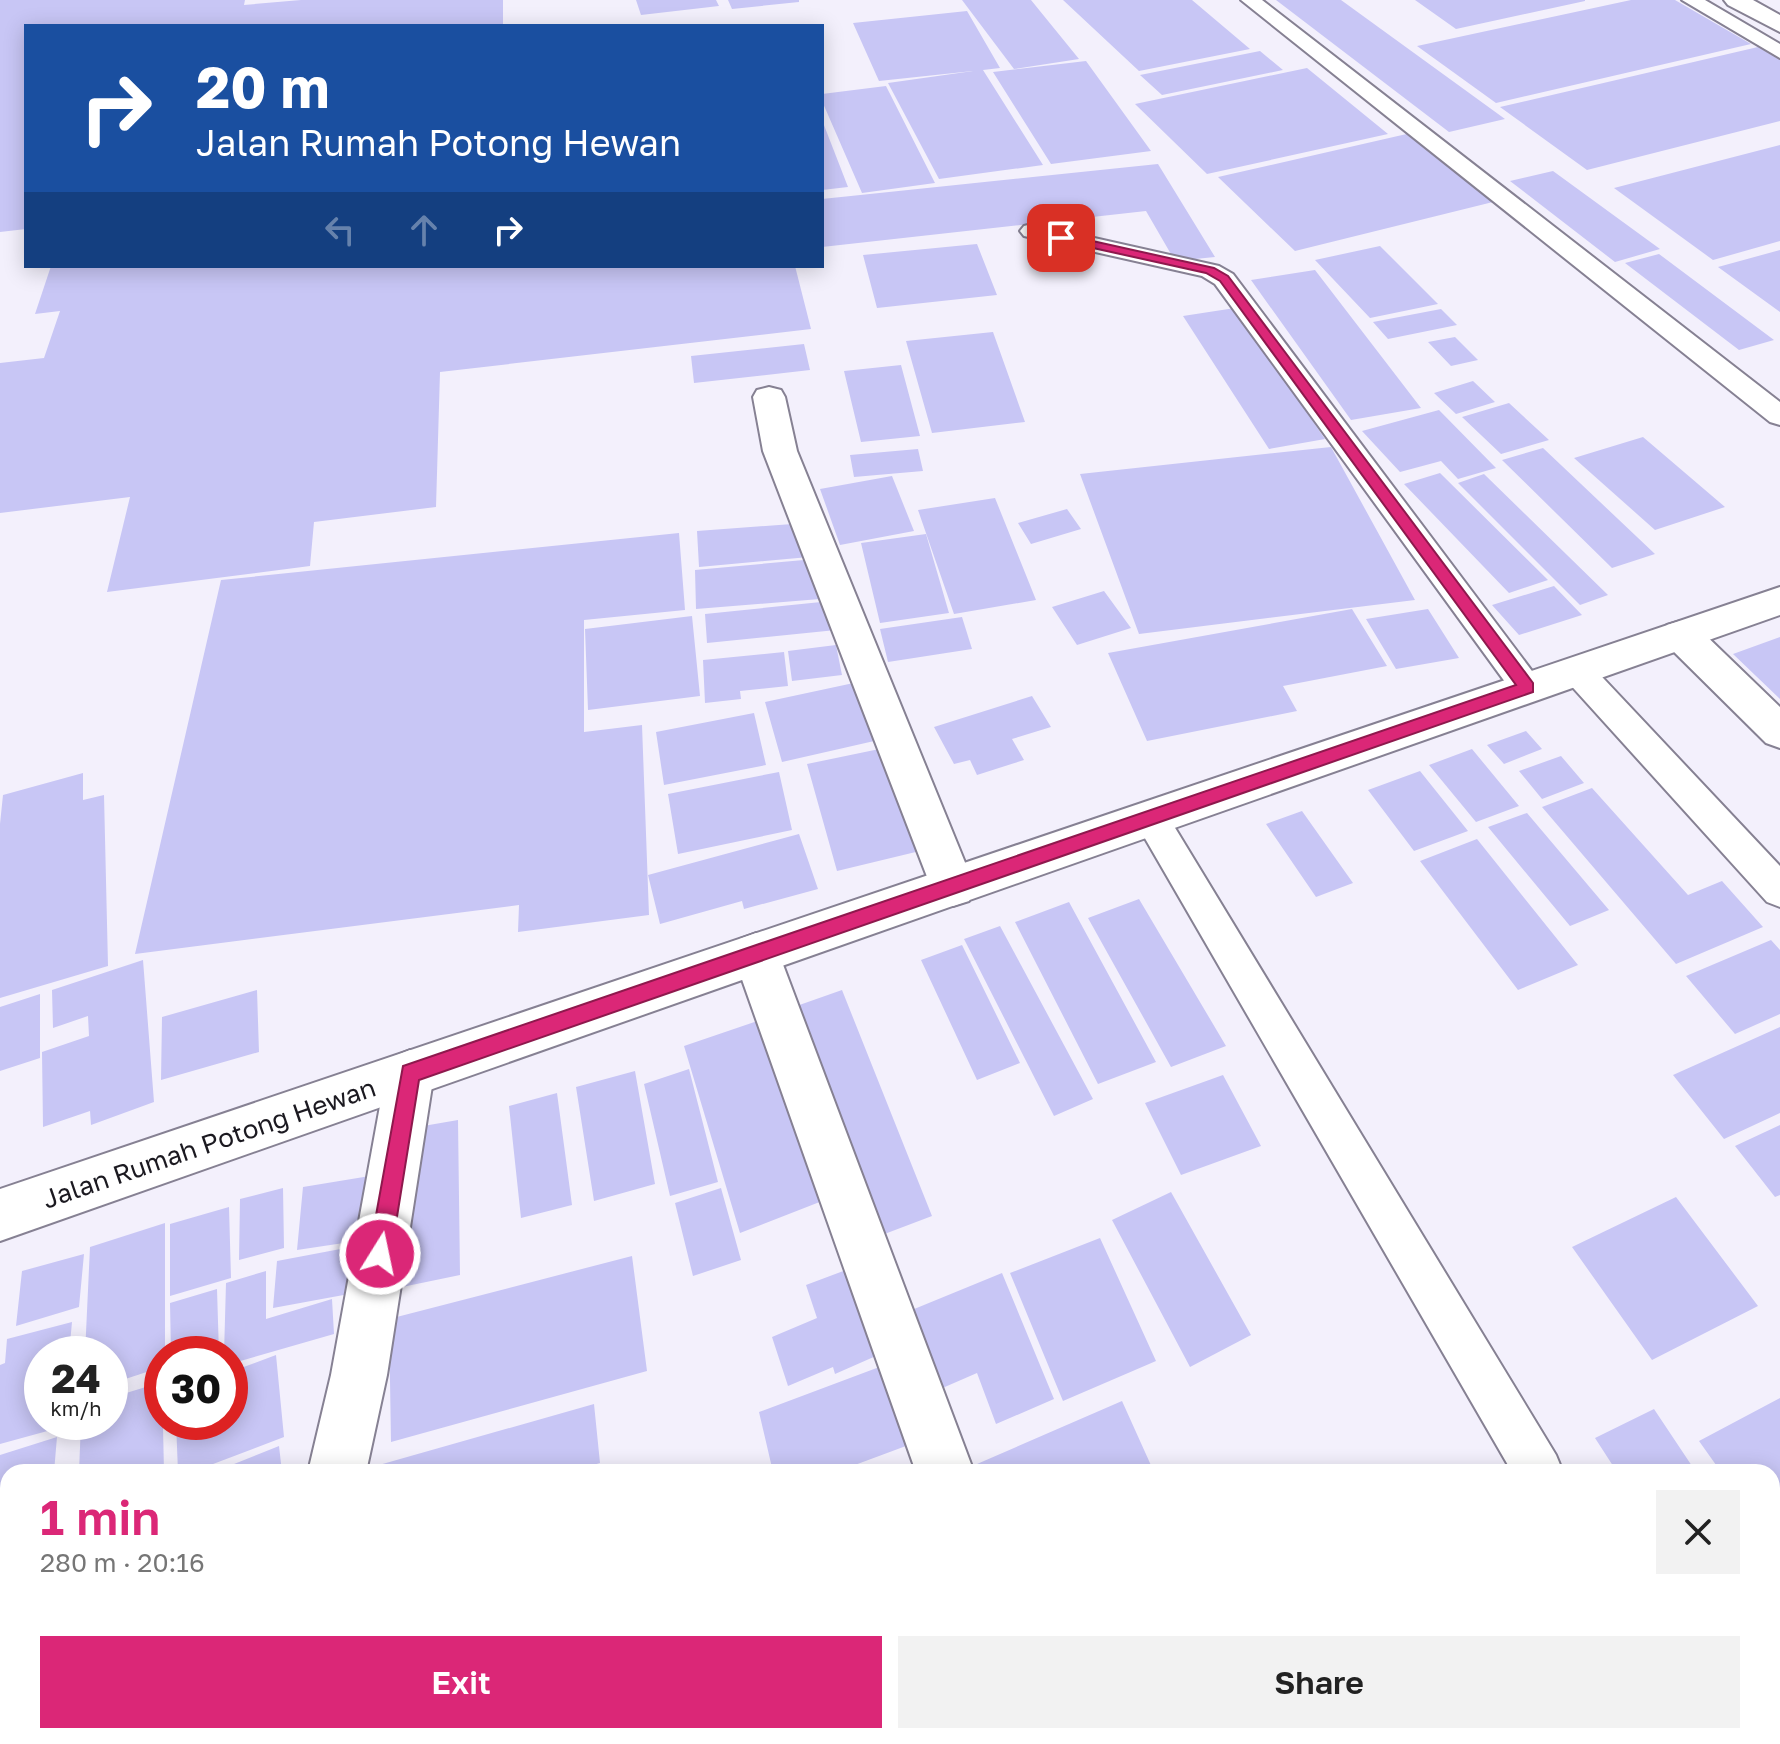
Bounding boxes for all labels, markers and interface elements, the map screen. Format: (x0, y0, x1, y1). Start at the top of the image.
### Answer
text: 20 m (196, 53, 330, 120)
icon: right (64, 56, 168, 160)
text: Jalan Rumah Potong Hewan (196, 121, 681, 164)
pin (1027, 204, 1095, 272)
icon: left (318, 208, 362, 252)
icon: ahead (402, 208, 446, 252)
icon: right (486, 208, 530, 252)
icon: arrive (1039, 216, 1083, 260)
street label: Jalan Rumah Potong Hewan (38, 1071, 380, 1215)
position arrow (338, 1212, 422, 1296)
speed limit sign: 30 (144, 1336, 248, 1440)
text: 24 (51, 1354, 101, 1402)
text: km/h (51, 1396, 101, 1420)
text: 1 min (40, 1488, 160, 1546)
button: close (1656, 1490, 1740, 1574)
text: 280 m · 20:16 (40, 1547, 205, 1578)
button: Exit (40, 1636, 882, 1728)
button: Share (898, 1636, 1740, 1728)

